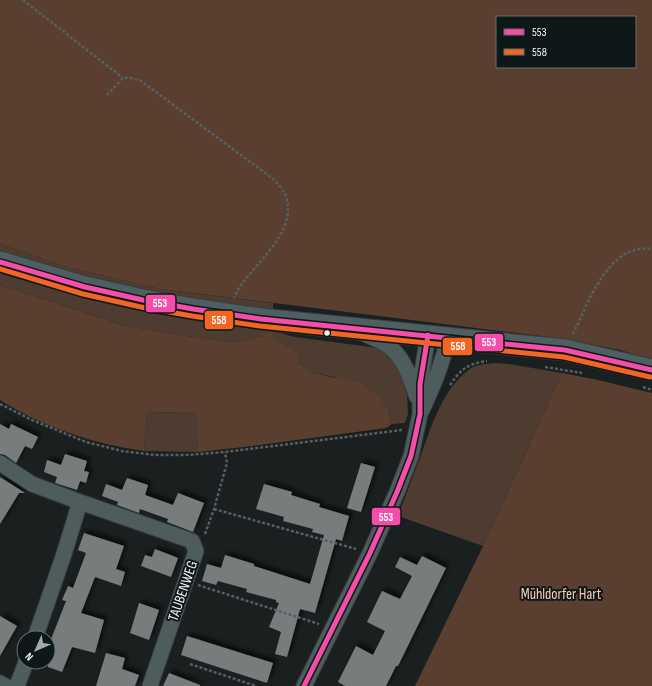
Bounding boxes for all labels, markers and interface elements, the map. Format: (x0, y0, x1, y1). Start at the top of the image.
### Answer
legend (496, 16, 636, 68)
text: 553 (532, 25, 547, 40)
text: 558 (532, 45, 547, 60)
line badge: 553 (145, 294, 176, 313)
text: 553 (153, 297, 167, 310)
line badge: 558 (204, 310, 234, 330)
text: 558 (212, 314, 226, 327)
unlabelled marker (322, 328, 332, 338)
line badge: 553 (474, 333, 504, 352)
text: 553 (482, 336, 496, 349)
line badge: 558 (442, 337, 473, 356)
text: 558 (451, 340, 465, 353)
line badge: 553 (371, 507, 401, 526)
text: 553 (379, 511, 393, 524)
street label: TAUBENWEG (164, 558, 202, 624)
park label: Mühldorfer Hart (521, 585, 602, 604)
north arrow (16, 630, 56, 670)
text: N (23, 650, 36, 663)

